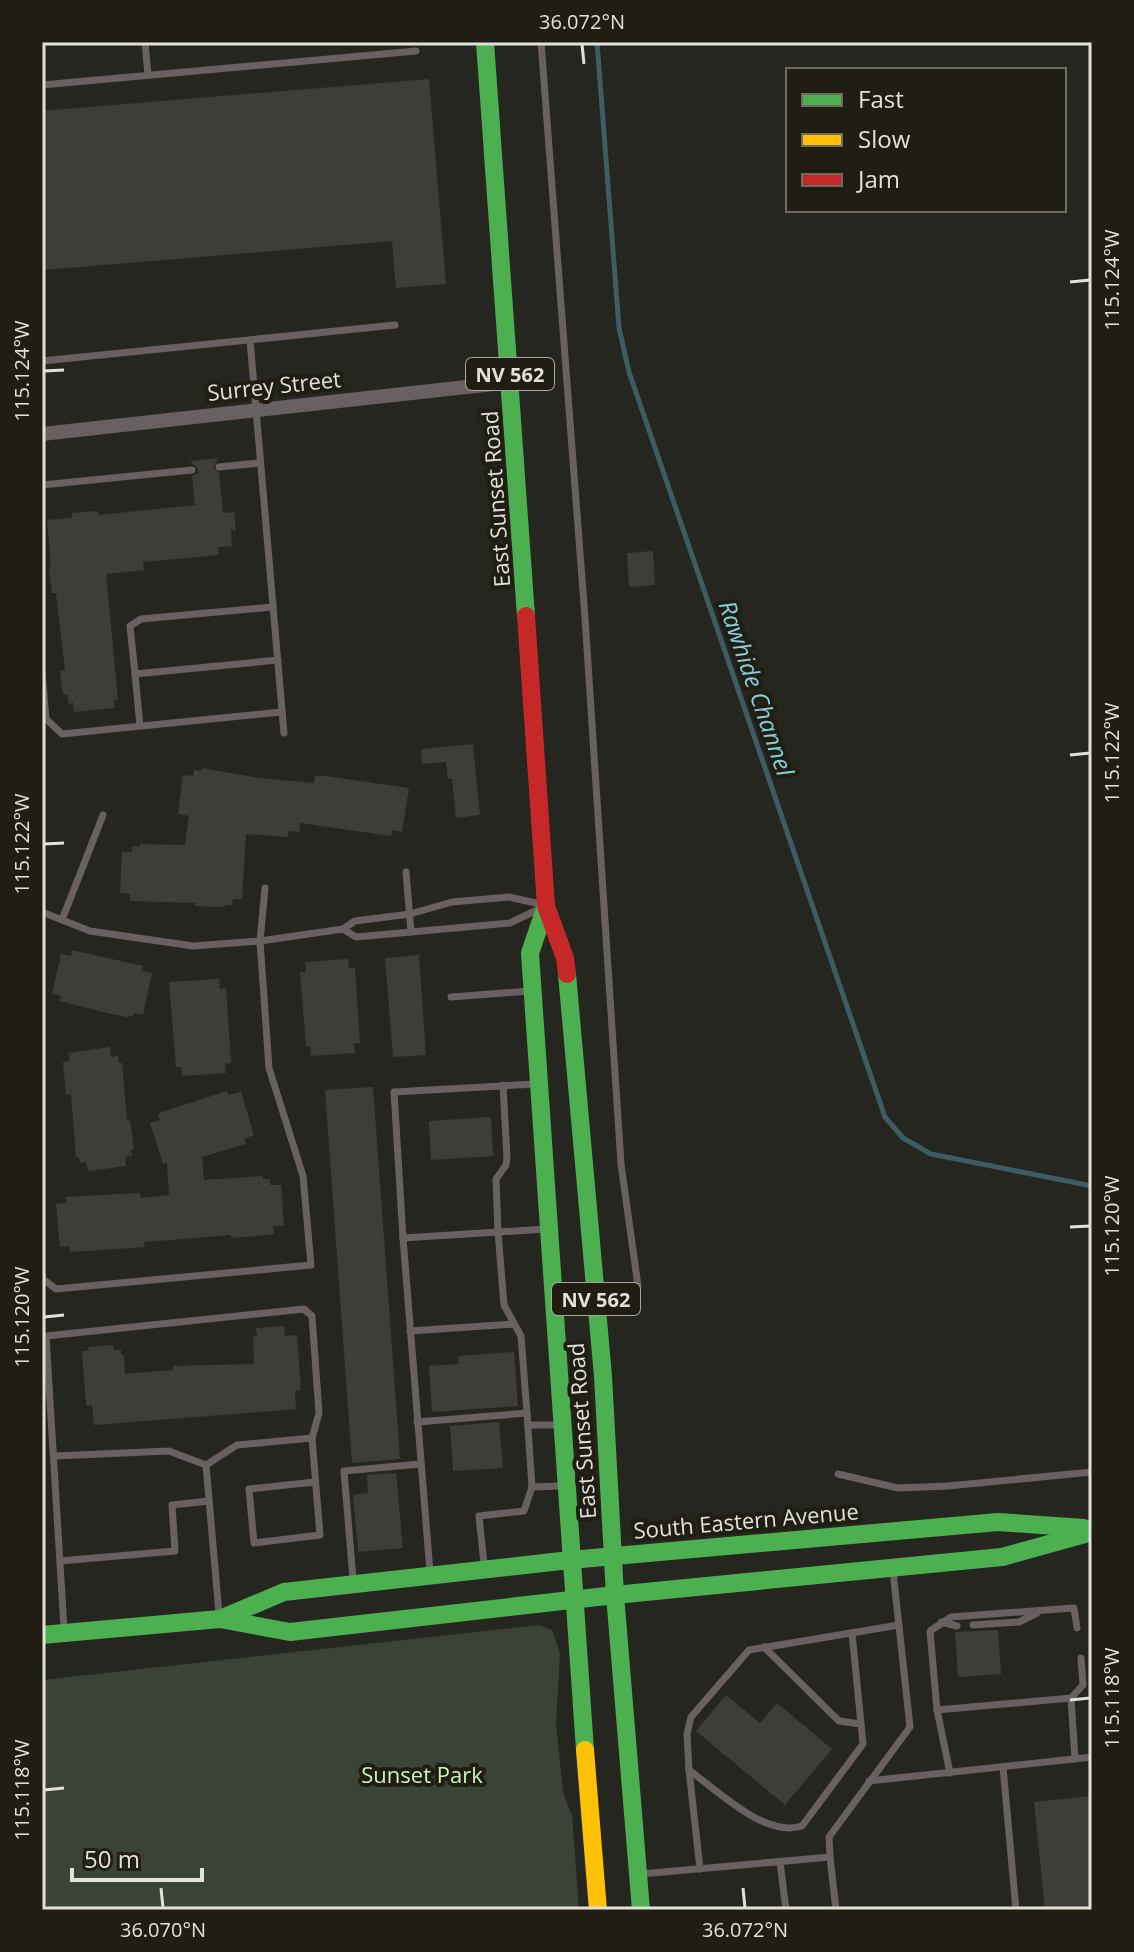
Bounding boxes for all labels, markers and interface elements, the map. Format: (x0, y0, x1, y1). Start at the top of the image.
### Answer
text: 36.072°N (539, 8, 625, 35)
legend (786, 68, 1066, 212)
text: Fast (858, 82, 904, 115)
text: Slow (858, 122, 911, 155)
text: Jam (856, 162, 900, 195)
text: 115.124°W (1098, 229, 1125, 330)
text: 115.124°W (8, 320, 35, 421)
road number: NV 562 (466, 358, 554, 390)
street label: Surrey Street (206, 363, 342, 407)
street label: East Sunset Road (474, 410, 516, 588)
water label: Rawhide Channel (712, 596, 803, 781)
text: 115.122°W (1098, 702, 1125, 803)
text: 115.122°W (8, 793, 35, 894)
text: 115.120°W (1098, 1175, 1125, 1276)
text: 115.120°W (8, 1266, 35, 1367)
road number: NV 562 (552, 1283, 640, 1315)
street label: East Sunset Road (560, 1342, 602, 1520)
street label: South Eastern Avenue (632, 1495, 860, 1545)
text: 115.118°W (1098, 1647, 1125, 1748)
text: 115.118°W (8, 1739, 35, 1840)
park label: Sunset Park (361, 1759, 483, 1789)
scale bar (72, 1832, 202, 1882)
text: 50 m (84, 1842, 140, 1875)
text: 36.070°N (120, 1916, 206, 1943)
text: 36.072°N (702, 1916, 788, 1943)

